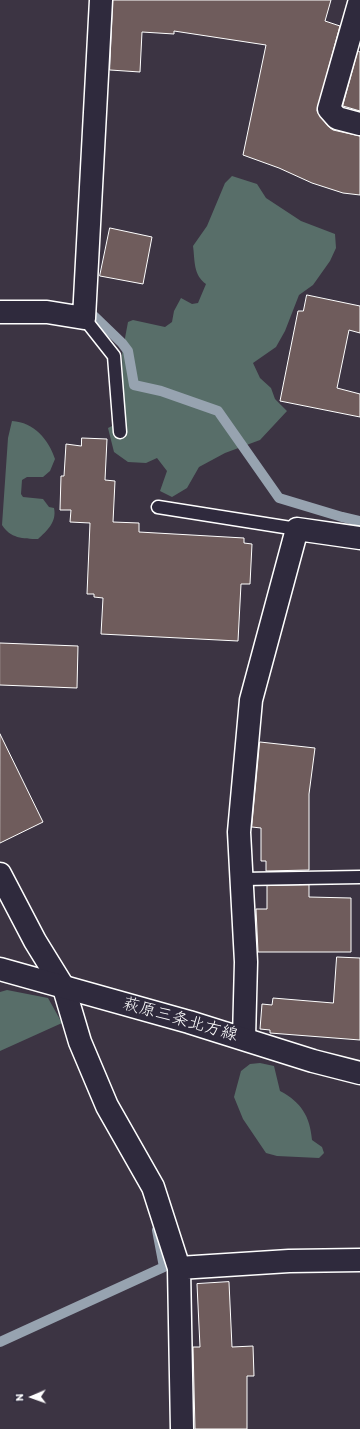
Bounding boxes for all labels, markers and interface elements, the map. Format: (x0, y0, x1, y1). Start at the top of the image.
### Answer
street label: 萩原三条北方線 (120, 994, 240, 1046)
north arrow (12, 1377, 52, 1417)
text: N (13, 1393, 26, 1401)

